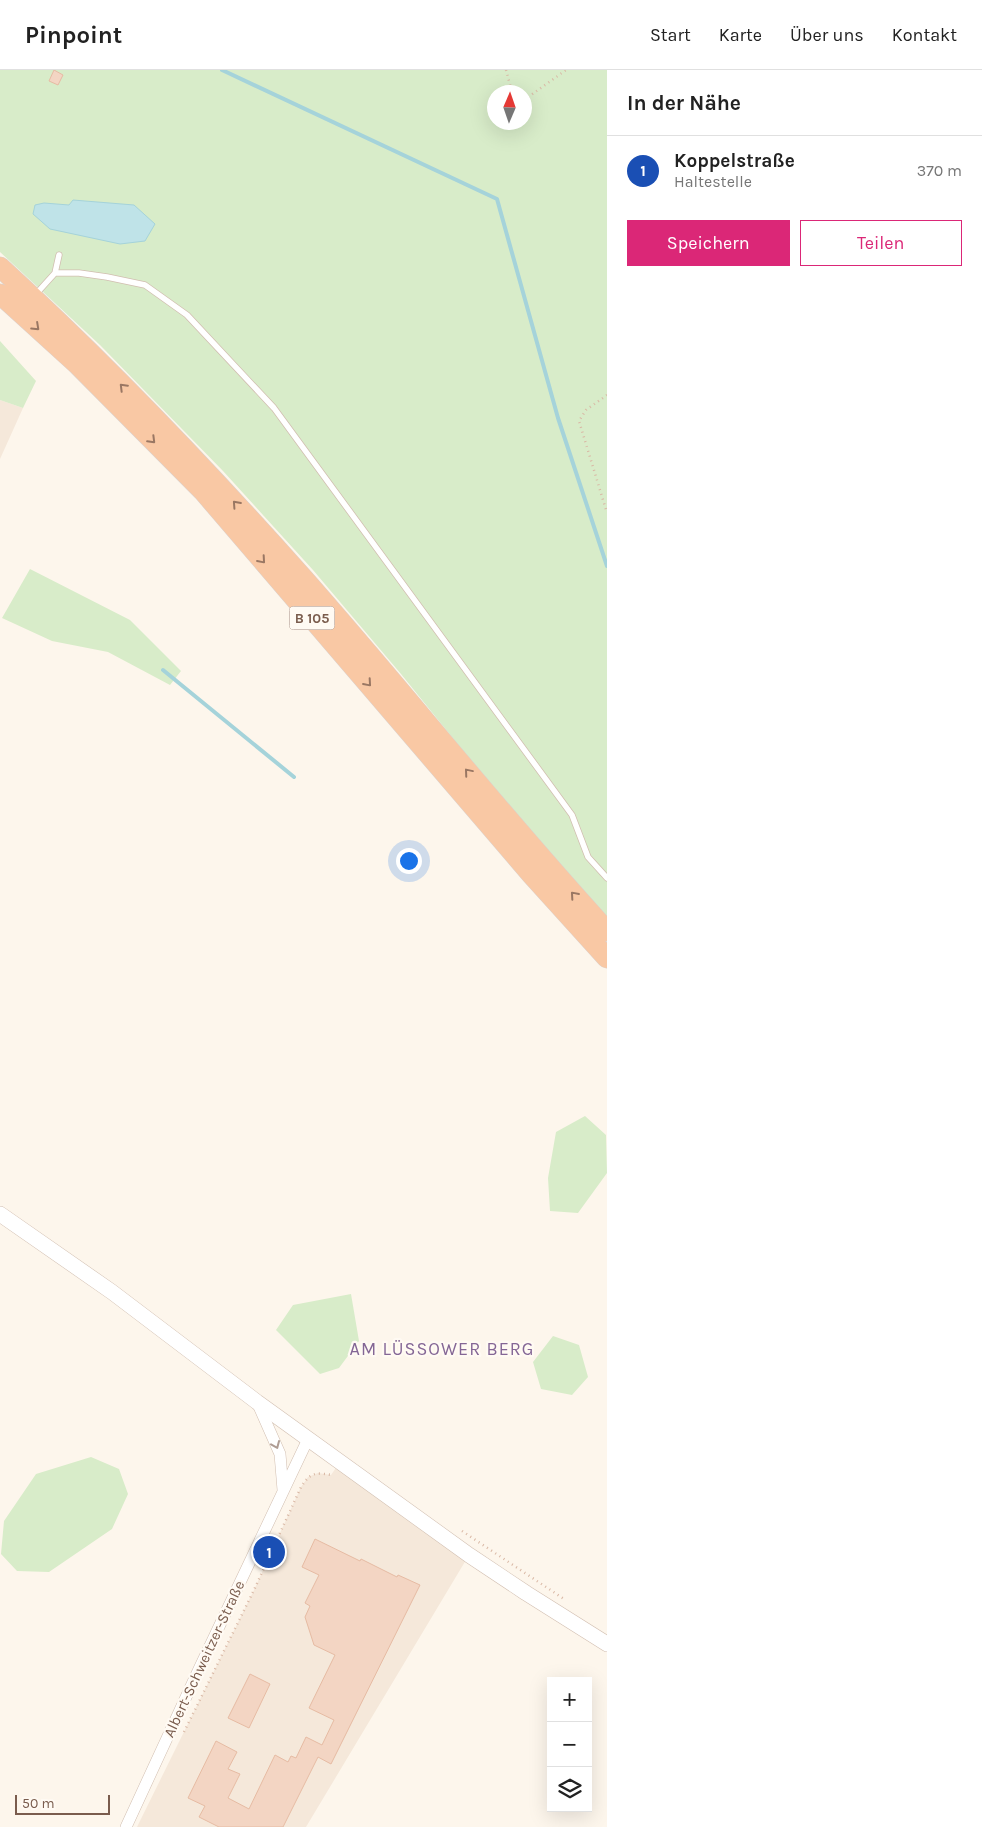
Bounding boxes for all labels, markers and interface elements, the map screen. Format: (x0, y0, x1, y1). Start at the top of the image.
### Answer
text: Pinpoint (25, 21, 122, 49)
text: Start (650, 24, 691, 46)
text: Karte (719, 24, 762, 46)
text: Über uns (790, 24, 864, 46)
text: Kontakt (892, 24, 957, 46)
north arrow (487, 85, 532, 130)
text: In der Nähe (627, 91, 741, 115)
text: Koppelstraße (674, 150, 795, 172)
text: 1 (640, 161, 646, 180)
text: 370 m (917, 161, 962, 180)
text: Haltestelle (674, 172, 752, 191)
button: Speichern (627, 220, 790, 266)
button: Teilen (800, 220, 962, 266)
one-way arrow (31, 321, 40, 330)
one-way arrow (120, 383, 129, 392)
one-way arrow (147, 434, 156, 443)
one-way arrow (233, 500, 242, 509)
one-way arrow (256, 554, 265, 563)
road number: B 105 (290, 606, 334, 630)
one-way arrow (362, 677, 371, 686)
one-way arrow (466, 769, 474, 778)
your location (396, 848, 422, 874)
one-way arrow (571, 892, 580, 901)
district label: AM LÜSSOWER BERG (350, 1338, 534, 1360)
one-way arrow (270, 1440, 281, 1449)
pin: 1 (253, 1533, 285, 1571)
street label: Albert-Schweitzer-Straße (160, 1578, 248, 1740)
map controls (547, 1677, 592, 1812)
button: + (547, 1677, 592, 1722)
button: − (547, 1722, 592, 1767)
button: layers (547, 1767, 592, 1812)
scale bar (15, 1792, 110, 1815)
text: 50 m (22, 1795, 55, 1812)

